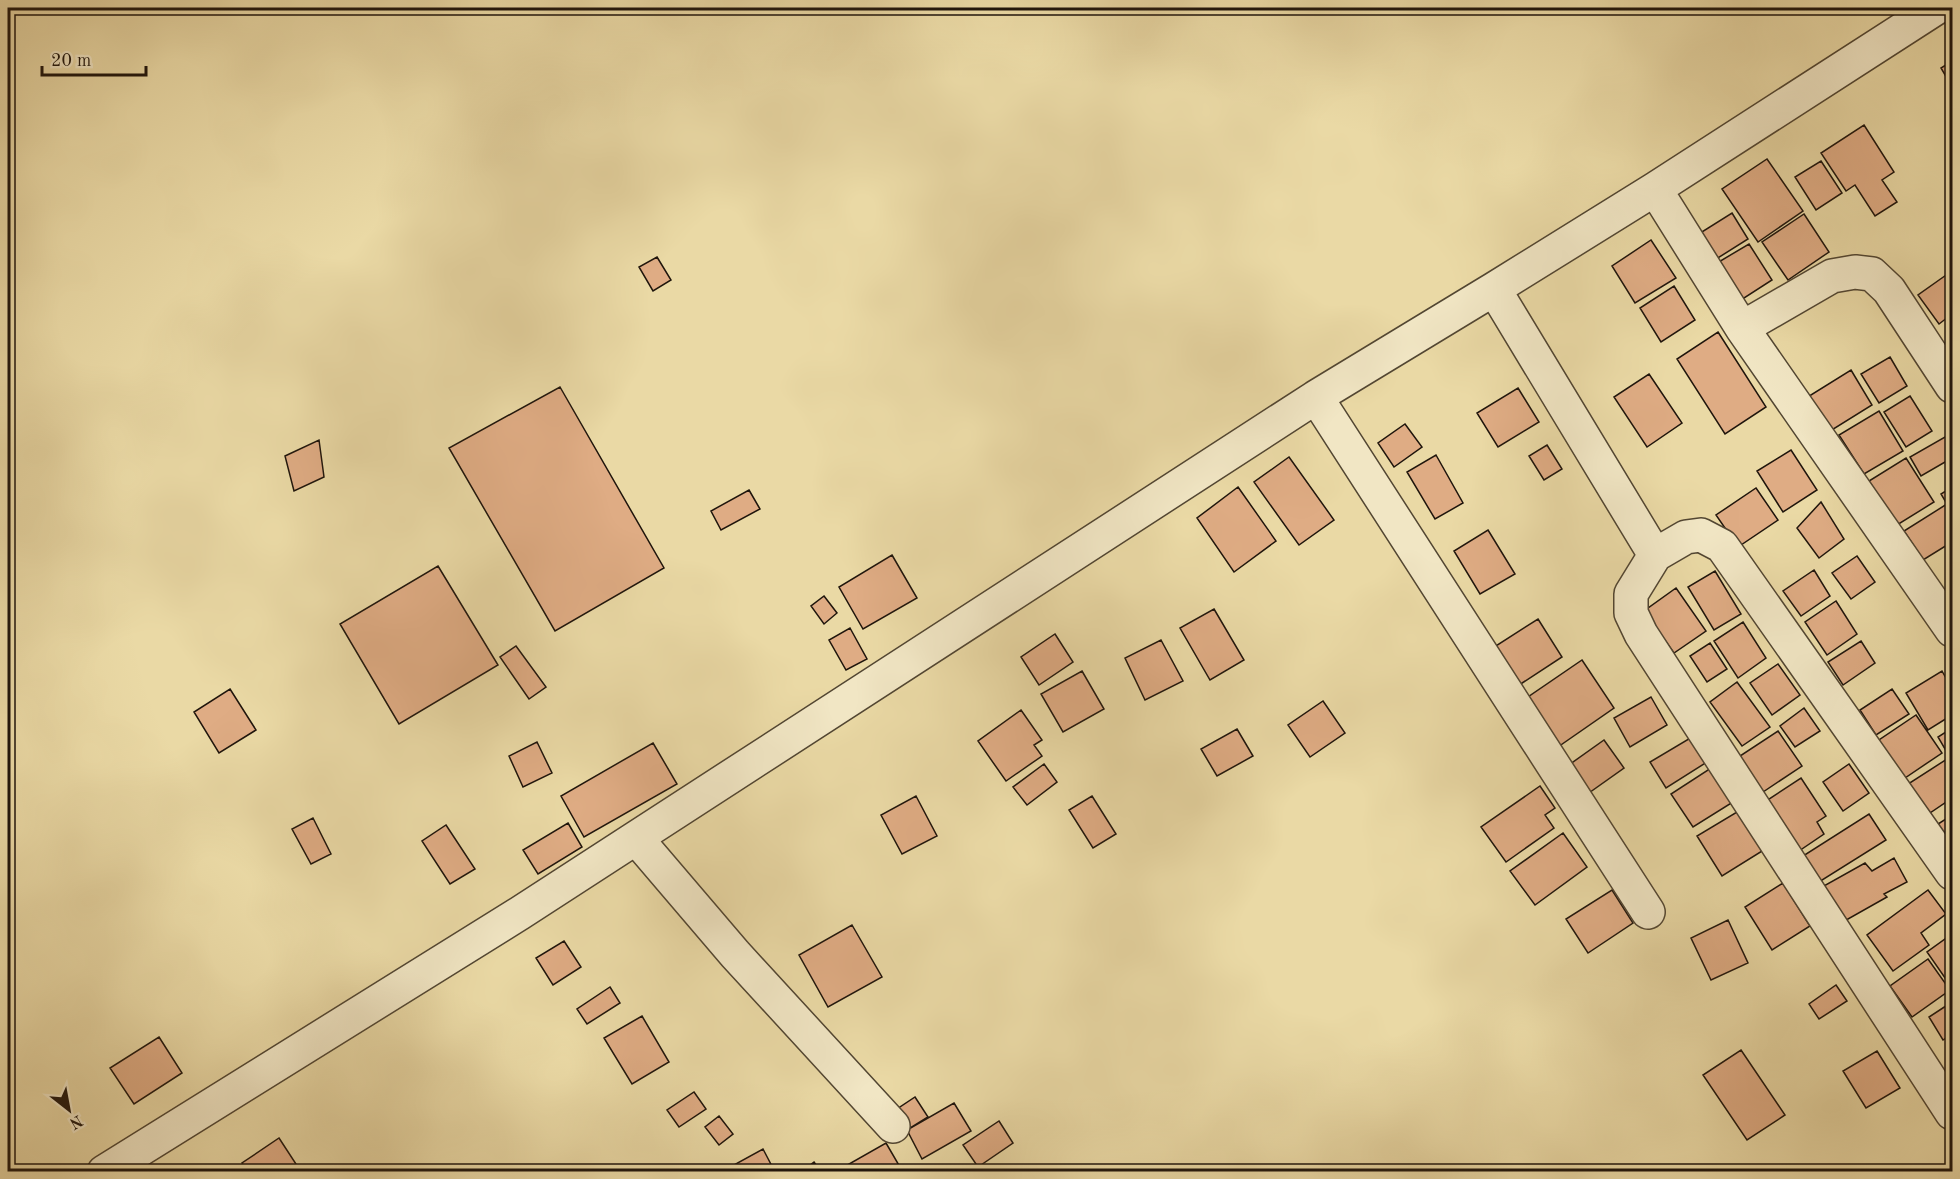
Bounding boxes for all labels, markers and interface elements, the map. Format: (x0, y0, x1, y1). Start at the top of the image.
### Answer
scale bar (42, 39, 146, 77)
text: 20 m (51, 52, 91, 70)
north arrow (39, 1080, 99, 1140)
text: N (66, 1111, 85, 1132)

